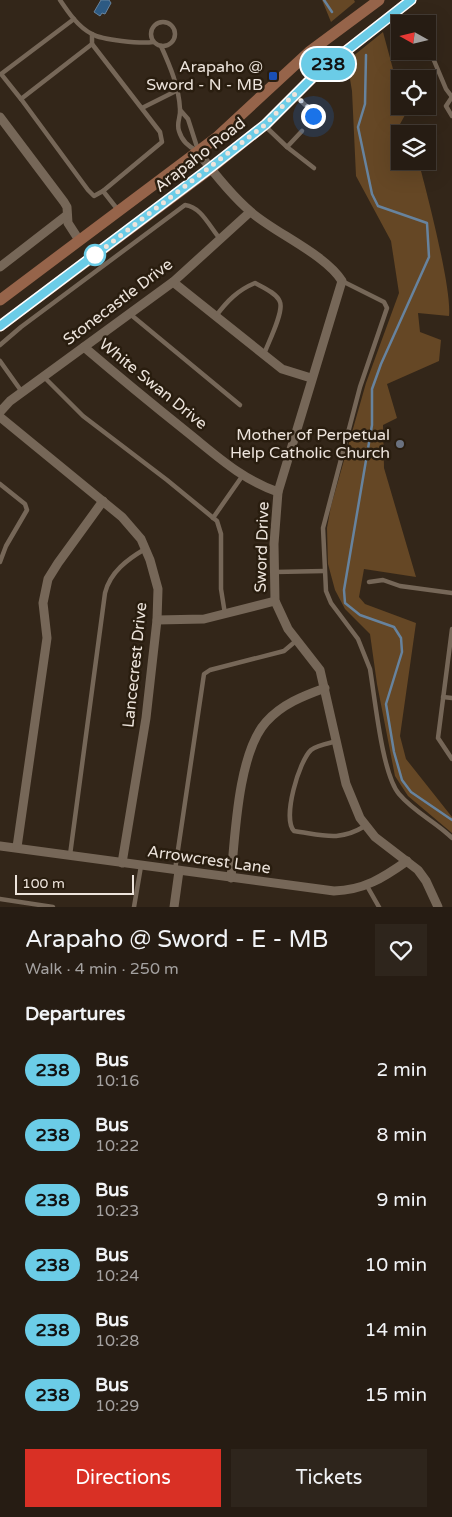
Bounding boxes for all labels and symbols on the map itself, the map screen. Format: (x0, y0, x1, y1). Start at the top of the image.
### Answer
north arrow (391, 15, 436, 60)
line badge: 238 (299, 48, 357, 80)
place label: Arapaho @ Sword - N - MB (146, 57, 263, 95)
marker: Arapaho @ Sword - N - MB (267, 70, 279, 82)
your location (301, 104, 326, 129)
street label: Arapaho Road (151, 113, 249, 197)
unlabelled marker (84, 244, 106, 266)
street label: Stonecastle Drive (59, 254, 177, 350)
street label: White Swan Drive (95, 334, 211, 434)
place label: Mother of Perpetual Help Catholic Church (230, 425, 390, 463)
marker: Mother of Perpetual Help Catholic Church (394, 438, 406, 450)
street label: Sword Drive (250, 501, 274, 593)
street label: Lancecrest Drive (118, 601, 152, 729)
street label: Arrowcrest Lane (146, 841, 272, 879)
scale bar (15, 872, 134, 895)

